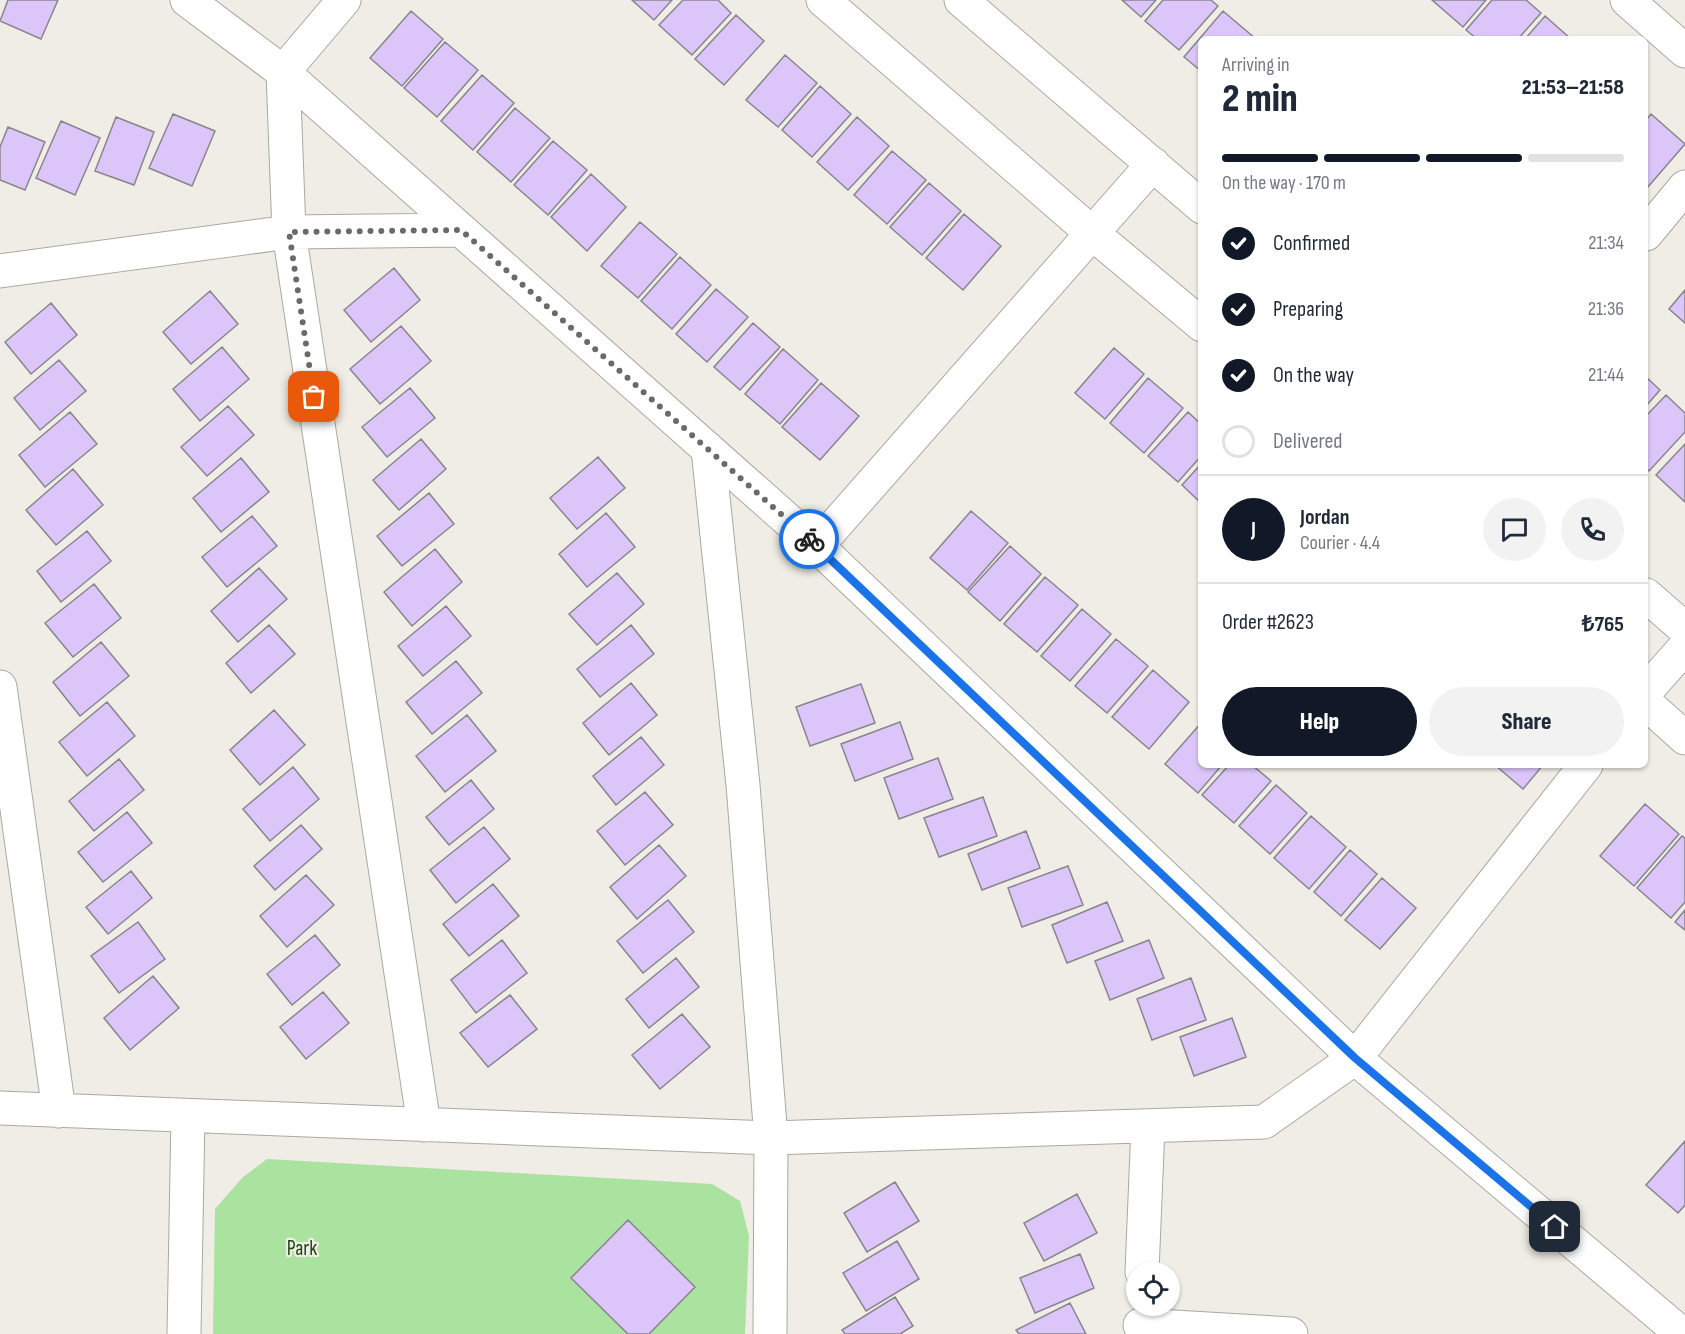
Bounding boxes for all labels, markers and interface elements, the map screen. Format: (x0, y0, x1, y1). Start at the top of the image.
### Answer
text: Arriving in (1222, 53, 1290, 77)
text: 21:53–21:58 (1522, 74, 1624, 101)
text: 2 min (1222, 76, 1298, 123)
text: On the way · 170 m (1222, 171, 1346, 195)
icon: check (1222, 227, 1255, 260)
text: Confirmed (1273, 230, 1350, 257)
text: 21:34 (1588, 231, 1624, 255)
icon: check (1222, 293, 1255, 326)
text: Preparing (1273, 296, 1343, 323)
text: 21:36 (1588, 297, 1624, 321)
icon: check (1222, 359, 1255, 392)
text: On the way (1273, 362, 1354, 389)
text: 21:44 (1588, 363, 1624, 387)
pin (288, 371, 339, 422)
icon: bag (297, 380, 330, 413)
text: Delivered (1273, 428, 1342, 455)
button: chat (1483, 498, 1546, 561)
button: phone (1561, 498, 1624, 561)
text: Jordan (1300, 504, 1349, 531)
courier (779, 509, 839, 569)
text: J (1251, 516, 1256, 543)
icon: bike (793, 523, 826, 556)
text: Courier · 4.4 (1300, 531, 1380, 555)
text: Order #2623 (1222, 609, 1314, 636)
text: ₺765 (1582, 611, 1624, 638)
button: Help (1222, 687, 1417, 756)
button: Share (1429, 687, 1624, 756)
pin (1529, 1201, 1580, 1252)
icon: home (1538, 1210, 1571, 1243)
park label: Park (287, 1236, 317, 1261)
map controls (1126, 1262, 1180, 1316)
button: locate (1126, 1262, 1180, 1316)

